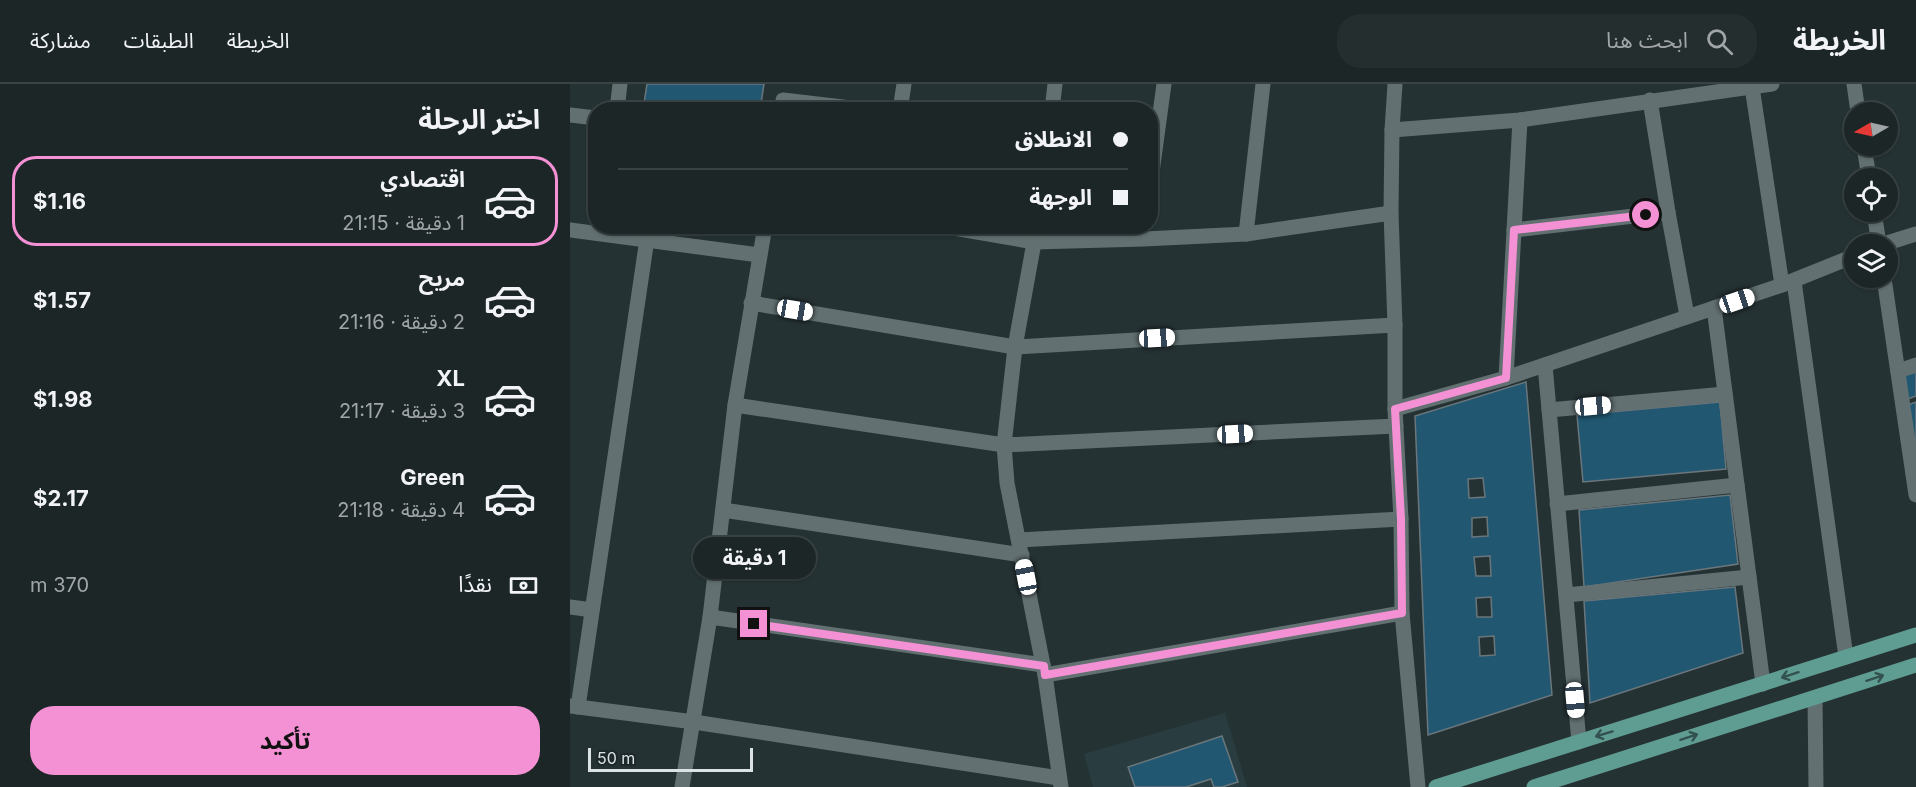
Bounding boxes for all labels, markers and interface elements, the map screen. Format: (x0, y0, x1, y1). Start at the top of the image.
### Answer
search box (1337, 14, 1757, 68)
text: الخريطة (1793, 23, 1886, 57)
icon: search (1703, 25, 1736, 58)
text: ابحث هنا (1606, 27, 1688, 53)
text: مشاركة (30, 28, 91, 53)
text: الطبقات (124, 28, 194, 53)
text: الخريطة (227, 28, 290, 53)
north arrow (1844, 102, 1898, 156)
map controls (1844, 102, 1898, 288)
text: اختر الرحلة (418, 103, 540, 136)
text: الانطلاق (1015, 126, 1092, 152)
text: اقتصادي (380, 166, 465, 192)
button: locate (1844, 168, 1898, 222)
icon: car (483, 174, 537, 228)
text: الوجهة (1029, 184, 1092, 210)
text: $1.16 (33, 188, 86, 214)
route start (1632, 201, 1659, 228)
text: 1 دقيقة · 21:15 (342, 211, 465, 235)
button: layers (1844, 234, 1898, 288)
text: مريح (419, 265, 465, 291)
icon: car (483, 273, 537, 327)
text: $1.57 (33, 287, 91, 313)
car (1717, 287, 1757, 315)
car (776, 298, 814, 322)
text: 2 دقيقة · 21:16 (338, 310, 465, 334)
car (1139, 328, 1175, 348)
text: XL (436, 365, 465, 391)
icon: car (483, 372, 537, 426)
text: $1.98 (33, 386, 93, 412)
car (1574, 395, 1612, 417)
text: 3 دقيقة · 21:17 (339, 399, 465, 423)
car (1217, 424, 1253, 444)
text: Green (400, 464, 465, 490)
icon: car (483, 471, 537, 525)
text: $2.17 (33, 485, 89, 511)
text: 4 دقيقة · 21:18 (337, 498, 465, 522)
callout: 1 دقيقة (692, 537, 816, 579)
text: 1 دقيقة (723, 546, 786, 570)
car (1014, 558, 1038, 596)
icon: cash (507, 569, 540, 602)
text: نقدًا (458, 571, 492, 597)
text: 370 m (30, 573, 89, 597)
route end (740, 610, 767, 637)
one-way arrow (1781, 670, 1800, 681)
one-way arrow (1865, 672, 1884, 683)
car (1564, 681, 1586, 719)
button: تأكيد (30, 706, 540, 775)
one-way arrow (1595, 729, 1614, 740)
one-way arrow (1679, 731, 1698, 742)
scale bar (588, 745, 753, 772)
text: 50 m (597, 748, 635, 768)

